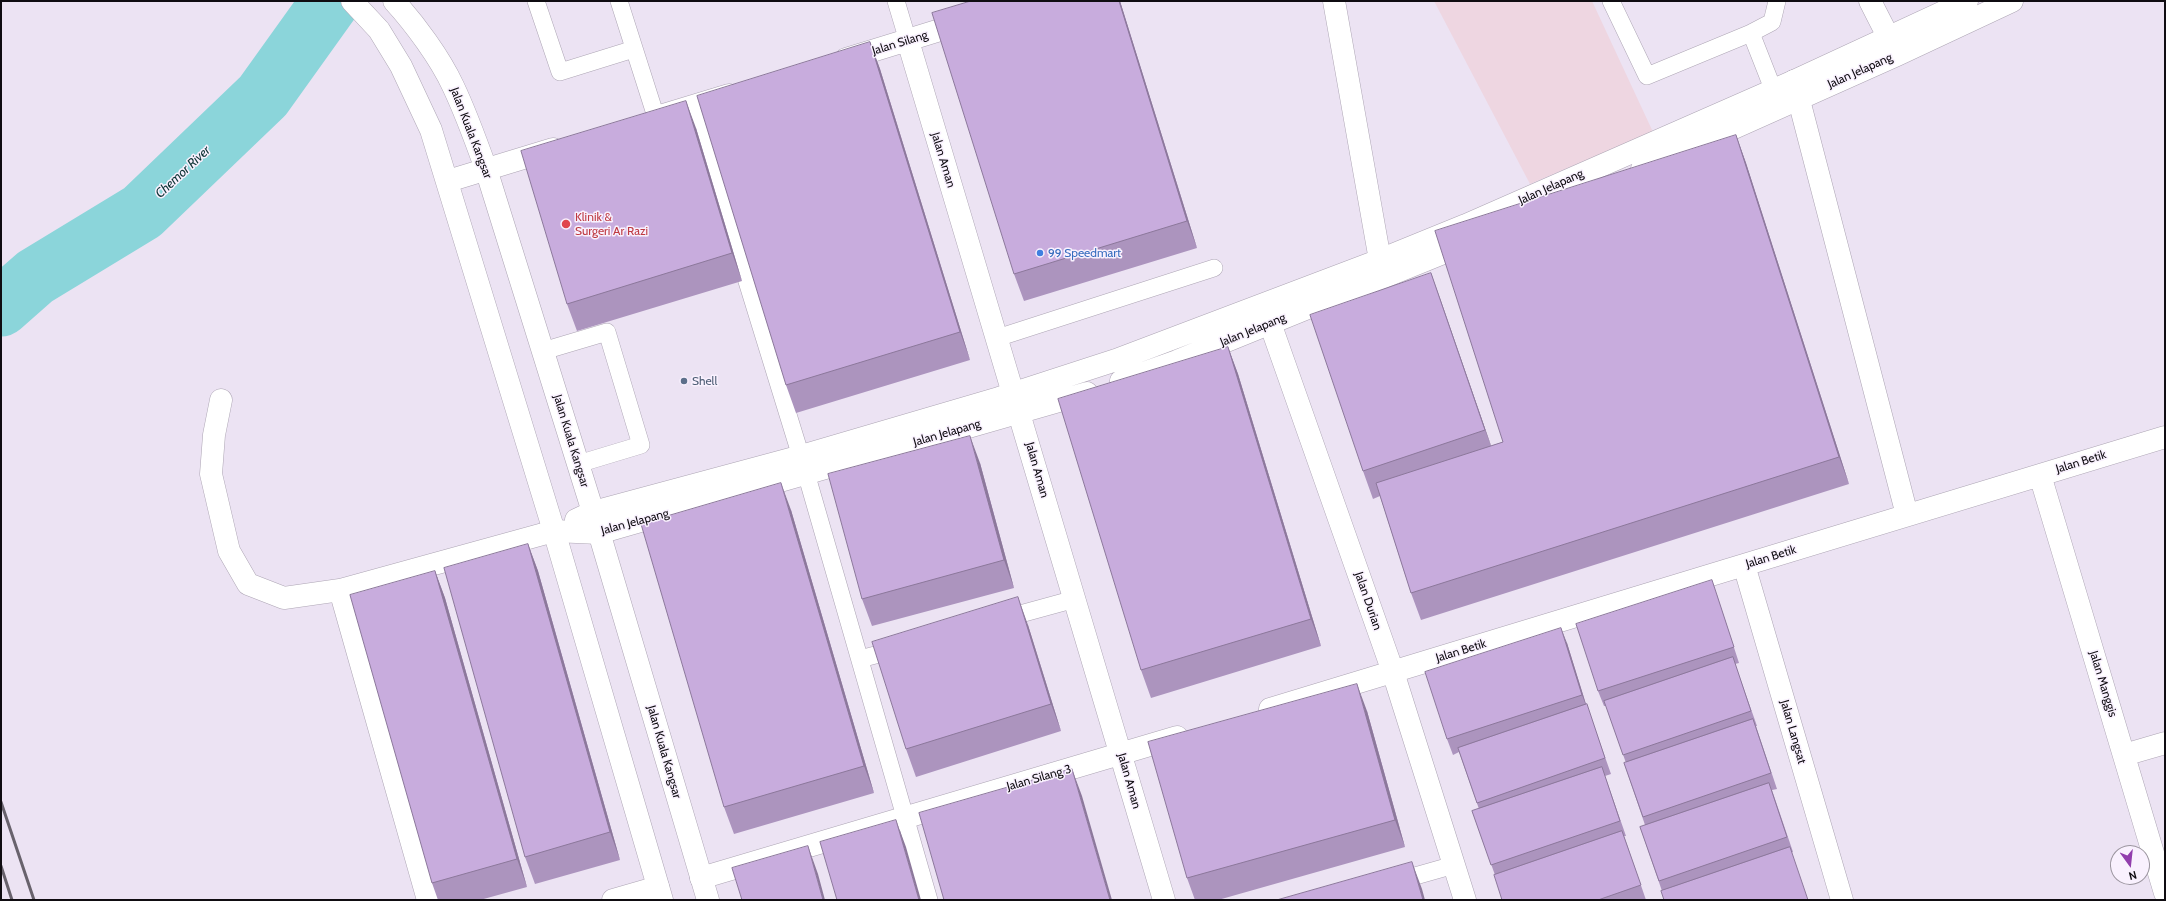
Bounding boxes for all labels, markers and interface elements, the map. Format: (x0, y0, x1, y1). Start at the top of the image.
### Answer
street label: Jalan Silang (870, 28, 930, 58)
street label: Jalan Jelapang (1825, 50, 1895, 92)
street label: Jalan Kuala Kangsar (447, 85, 495, 181)
street label: Jalan Aman (928, 131, 958, 189)
water label: Chemor River (152, 143, 214, 201)
street label: Jalan Jelapang (1516, 166, 1586, 208)
place label: Klinik & Surgeri Ar Razi (575, 210, 648, 238)
marker: Klinik & Surgeri Ar Razi (560, 218, 572, 230)
place label: 99 Speedmart (1048, 246, 1121, 260)
marker: 99 Speedmart (1035, 248, 1045, 258)
street label: Jalan Jelapang (1218, 310, 1288, 350)
place label: Shell (692, 374, 717, 388)
marker: Shell (679, 376, 689, 386)
street label: Jalan Kuala Kangsar (550, 393, 592, 489)
street label: Jalan Jelapang (912, 417, 982, 449)
street label: Jalan Aman (1022, 441, 1052, 499)
street label: Jalan Betik (2054, 448, 2108, 476)
street label: Jalan Jelapang (600, 506, 670, 538)
street label: Jalan Betik (1744, 543, 1798, 571)
street label: Jalan Durian (1351, 570, 1385, 632)
street label: Jalan Betik (1434, 637, 1488, 665)
street label: Jalan Manggis (2086, 649, 2120, 719)
street label: Jalan Langsat (1777, 698, 1809, 766)
street label: Jalan Kuala Kangsar (644, 704, 684, 800)
street label: Jalan Aman (1114, 752, 1144, 810)
street label: Jalan Silang 3 (1005, 762, 1073, 794)
north arrow (2110, 845, 2150, 885)
text: N (2127, 868, 2138, 883)

